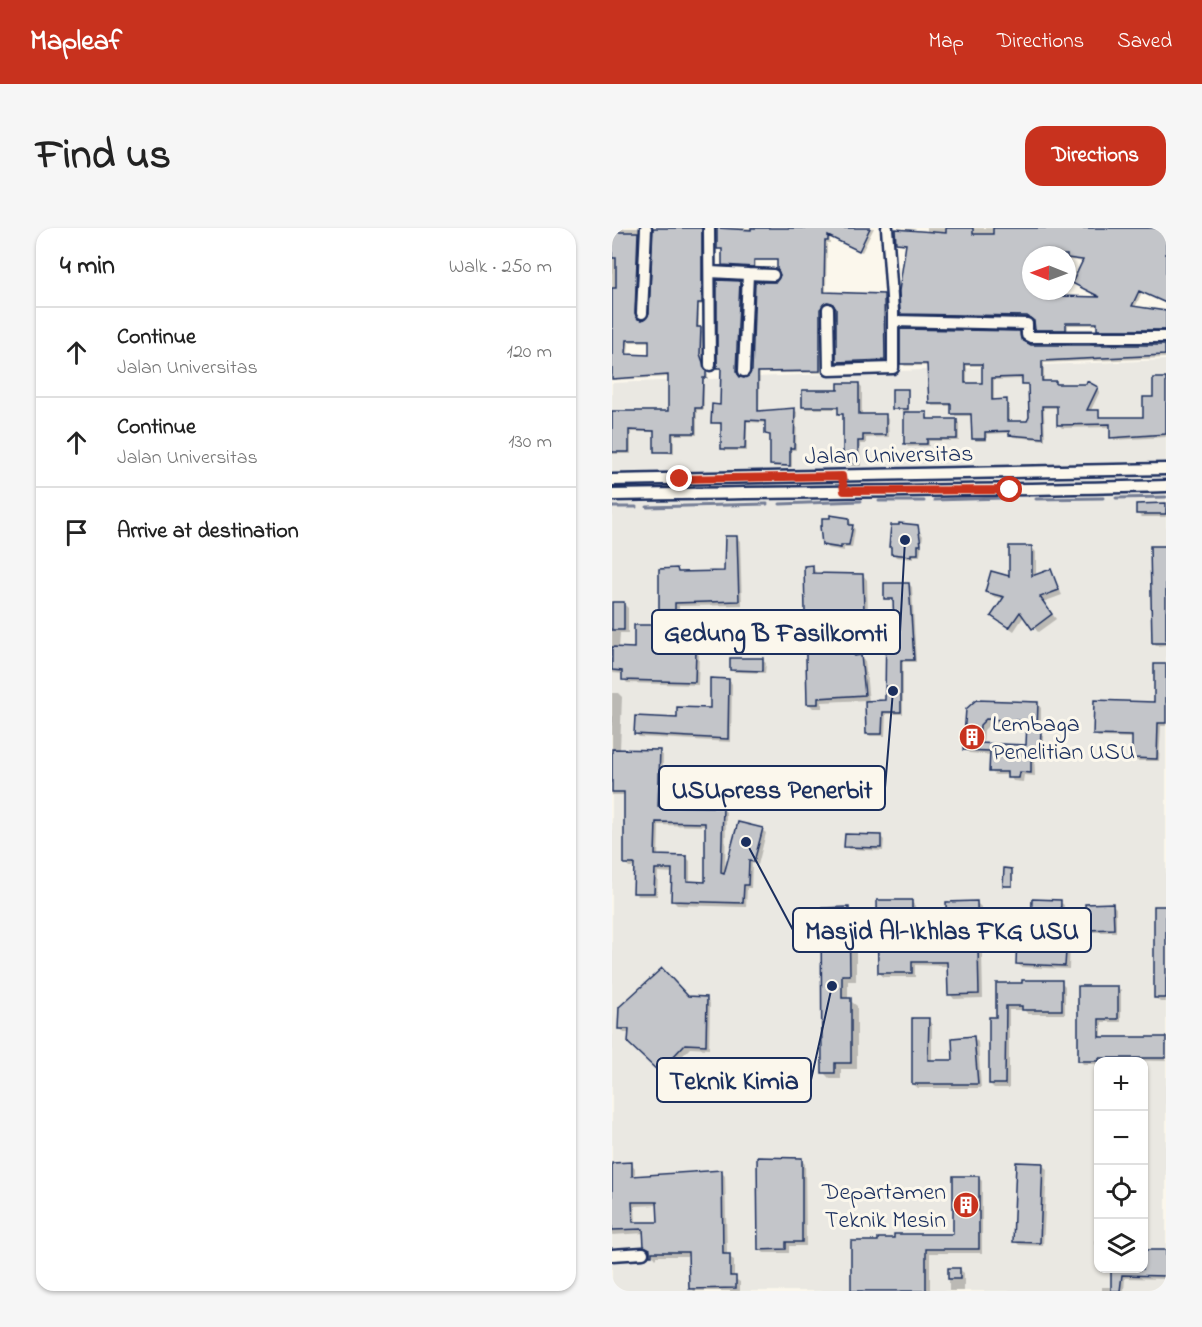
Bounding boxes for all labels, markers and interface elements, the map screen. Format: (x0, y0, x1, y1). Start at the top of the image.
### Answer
text: Mapleaf (30, 22, 122, 63)
text: Map (928, 27, 964, 57)
text: Directions (997, 27, 1084, 57)
text: Saved (1117, 27, 1172, 57)
text: Find us (36, 126, 171, 187)
button: Directions (1025, 126, 1166, 186)
north arrow (1022, 246, 1076, 300)
text: 4 min (60, 248, 115, 286)
text: Walk · 250 m (449, 253, 552, 282)
text: Continue (117, 322, 196, 354)
icon: ahead (60, 336, 93, 369)
text: 120 m (507, 338, 552, 367)
text: Jalan Universitas (117, 354, 258, 383)
text: Continue (117, 412, 196, 444)
icon: ahead (60, 426, 93, 459)
text: 130 m (508, 428, 552, 457)
street label: Jalan Universitas (804, 438, 974, 475)
text: Jalan Universitas (117, 444, 258, 473)
route end (666, 465, 692, 491)
route start (996, 476, 1022, 502)
icon: arrive (60, 516, 93, 549)
text: Arrive at destination (117, 516, 299, 548)
callout: Gedung B Fasilkomti (652, 610, 900, 654)
text: Gedung B Fasilkomti (664, 616, 888, 655)
place label: Lembaga Penelitian USU (992, 708, 1135, 771)
building icon: Lembaga Penelitian USU (957, 722, 987, 752)
callout: USUpress Penerbit (659, 766, 885, 810)
text: USUpress Penerbit (671, 773, 873, 811)
callout: Masjid Al-Ikhlas FKG USU (793, 908, 1091, 952)
text: Masjid Al-Ikhlas FKG USU (805, 914, 1079, 952)
map controls (1094, 1057, 1148, 1273)
button: + (1094, 1057, 1148, 1111)
callout: Teknik Kimia (657, 1058, 811, 1102)
text: Teknik Kimia (669, 1064, 799, 1102)
button: − (1094, 1111, 1148, 1165)
button: locate (1094, 1165, 1148, 1219)
place label: Departamen Teknik Mesin (821, 1176, 946, 1239)
building icon: Departamen Teknik Mesin (951, 1190, 981, 1220)
button: layers (1094, 1219, 1148, 1273)

